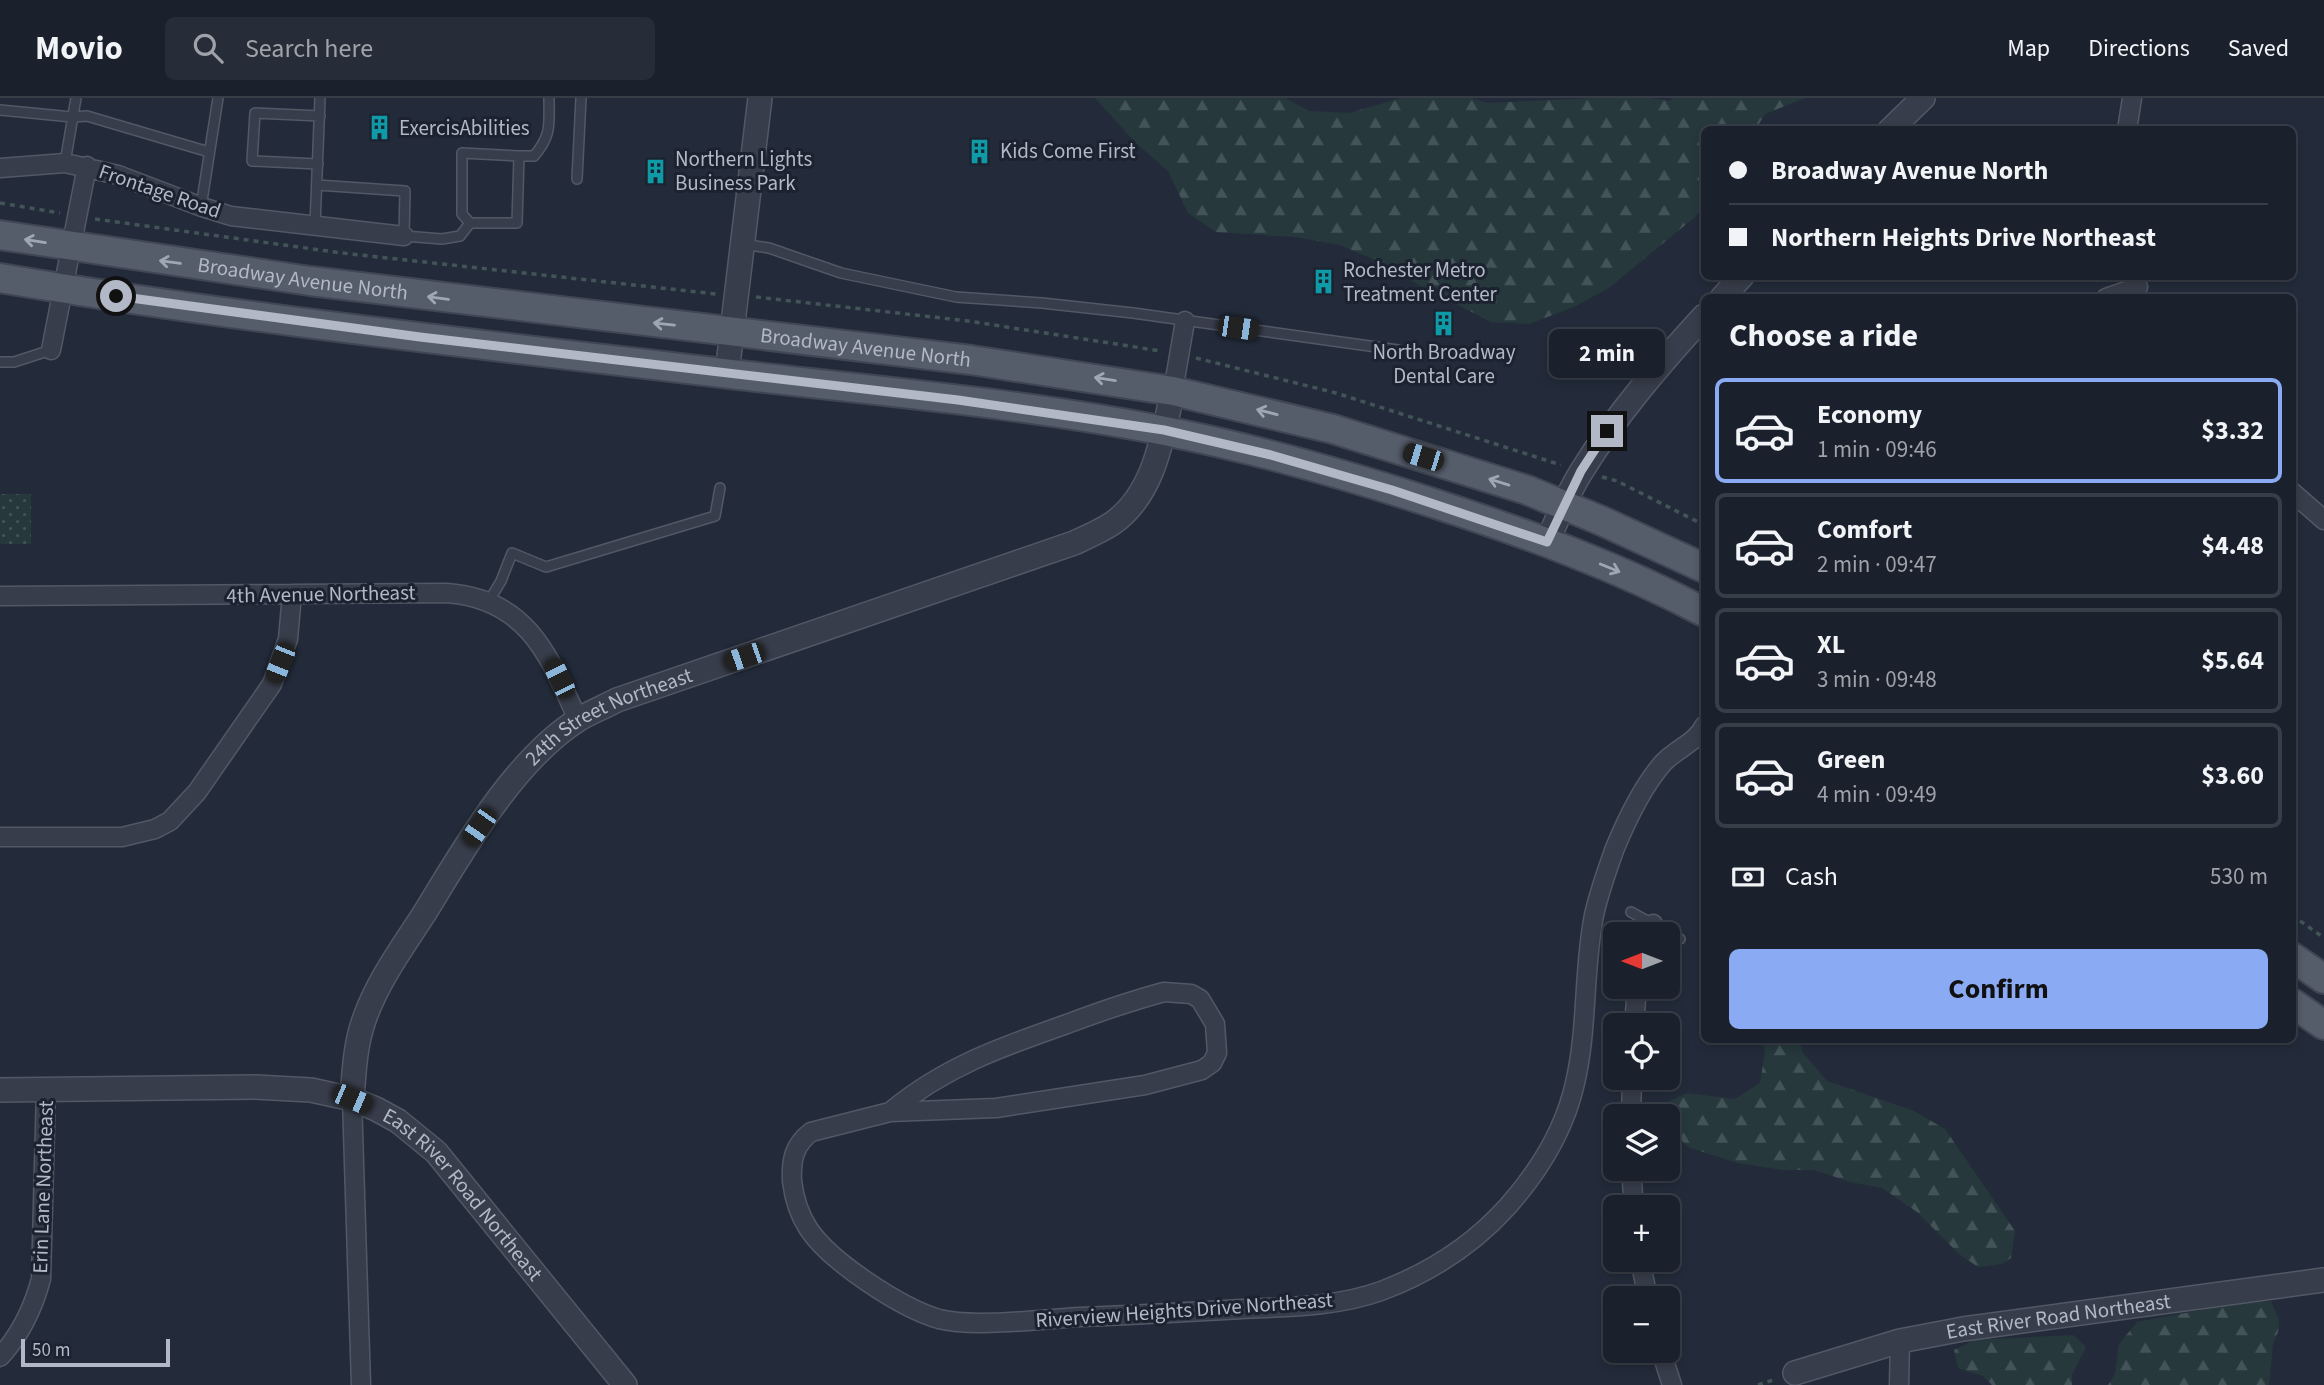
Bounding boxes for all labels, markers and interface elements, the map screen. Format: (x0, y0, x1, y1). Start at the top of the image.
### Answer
search box (165, 17, 655, 80)
text: Movio (35, 25, 123, 72)
icon: search (189, 29, 227, 67)
text: Search here (245, 30, 373, 67)
text: Map (2007, 31, 2050, 66)
text: Directions (2088, 31, 2190, 66)
text: Saved (2228, 31, 2289, 66)
place label: ExercisAbilities (399, 113, 530, 143)
building icon: ExercisAbilities (365, 114, 393, 142)
place label: Kids Come First (1000, 136, 1136, 166)
building icon: Kids Come First (966, 137, 994, 165)
place label: Northern Lights Business Park (675, 144, 812, 198)
text: Broadway Avenue North (1771, 152, 2048, 189)
street label: Frontage Road (95, 156, 225, 226)
building icon: Northern Lights Business Park (641, 157, 669, 185)
text: Northern Heights Drive Northeast (1771, 219, 2156, 256)
one-way arrow (24, 234, 47, 247)
street label: Broadway Avenue North (196, 250, 410, 308)
one-way arrow (159, 255, 182, 268)
place label: Rochester Metro Treatment Center (1343, 255, 1498, 309)
building icon: Rochester Metro Treatment Center (1309, 268, 1337, 296)
route start (100, 280, 132, 312)
one-way arrow (427, 291, 450, 304)
building icon: North Broadway Dental Care (1430, 309, 1458, 337)
text: Choose a ride (1729, 313, 1918, 359)
car (1216, 315, 1261, 341)
one-way arrow (653, 317, 676, 330)
street label: Broadway Avenue North (759, 320, 973, 375)
callout: 2 min (1549, 330, 1665, 378)
place label: North Broadway Dental Care (1372, 337, 1516, 391)
text: 2 min (1579, 337, 1635, 370)
one-way arrow (1095, 372, 1117, 385)
text: Economy (1817, 396, 1922, 433)
icon: car (1733, 399, 1796, 462)
one-way arrow (1256, 405, 1279, 418)
text: $3.32 (2201, 412, 2264, 449)
route end (1591, 415, 1623, 447)
text: 1 min · 09:46 (1817, 433, 1937, 466)
car (1400, 441, 1447, 473)
one-way arrow (1489, 475, 1511, 487)
text: Comfort (1817, 511, 1912, 548)
icon: car (1733, 514, 1796, 577)
text: $4.48 (2201, 527, 2264, 564)
text: 2 min · 09:47 (1817, 548, 1937, 581)
one-way arrow (1599, 562, 1620, 575)
street label: 4th Avenue Northeast (226, 577, 416, 611)
text: XL (1817, 626, 1845, 663)
icon: car (1733, 629, 1796, 692)
car (263, 640, 298, 686)
car (721, 640, 768, 674)
text: $5.64 (2201, 642, 2264, 679)
car (541, 655, 578, 701)
street label: 24th Street Northeast (518, 660, 696, 772)
text: 3 min · 09:48 (1817, 663, 1937, 696)
text: Green (1817, 741, 1885, 778)
icon: car (1733, 744, 1796, 807)
text: $3.60 (2201, 757, 2264, 794)
text: 4 min · 09:49 (1817, 778, 1937, 811)
car (459, 804, 500, 850)
icon: cash (1729, 858, 1767, 896)
text: Cash (1785, 858, 1838, 895)
text: 530 m (2210, 860, 2268, 893)
north arrow (1603, 922, 1680, 999)
map controls (1603, 922, 1680, 1363)
button: Confirm (1729, 949, 2268, 1029)
button: locate (1603, 1013, 1680, 1090)
car (329, 1081, 376, 1117)
street label: Erin Lane Northeast (25, 1100, 61, 1274)
street label: East River Road Northeast (377, 1100, 550, 1287)
button: layers (1603, 1104, 1680, 1181)
button: + (1603, 1195, 1680, 1272)
street label: Riverview Heights Drive Northeast (1034, 1285, 1334, 1335)
button: − (1603, 1286, 1680, 1363)
street label: East River Road Northeast (1943, 1286, 2172, 1347)
scale bar (21, 1336, 170, 1368)
text: 50 m (32, 1337, 70, 1364)

